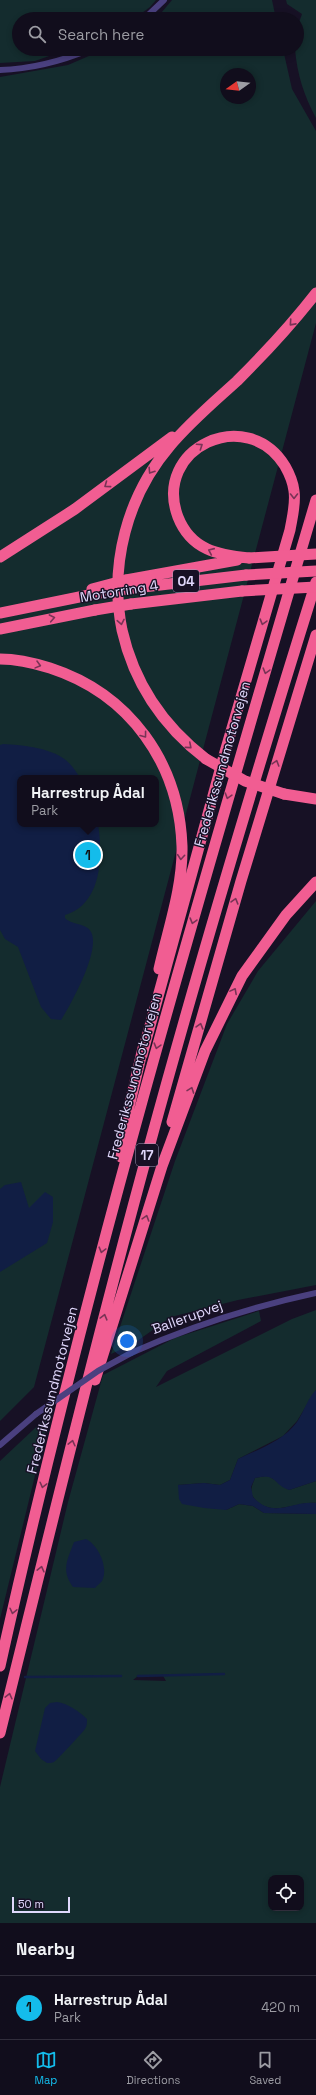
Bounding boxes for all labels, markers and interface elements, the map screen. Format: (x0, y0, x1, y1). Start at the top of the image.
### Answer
search box (12, 12, 304, 56)
icon: search (26, 23, 48, 45)
text: Search here (58, 25, 144, 44)
north arrow (220, 68, 256, 104)
one-way arrow (289, 319, 296, 326)
one-way arrow (196, 443, 203, 451)
one-way arrow (149, 467, 156, 474)
one-way arrow (105, 480, 112, 487)
one-way arrow (290, 493, 298, 499)
one-way arrow (208, 548, 216, 556)
road number: O4 (173, 570, 199, 592)
street label: Motorring 4 (78, 576, 160, 606)
one-way arrow (49, 614, 55, 623)
one-way arrow (116, 619, 125, 625)
one-way arrow (259, 619, 267, 625)
one-way arrow (35, 660, 42, 669)
one-way arrow (262, 668, 271, 675)
street label: Frederikssundmotorvejen (190, 679, 254, 849)
one-way arrow (139, 731, 147, 738)
one-way arrow (184, 741, 192, 748)
one-way arrow (271, 760, 280, 767)
popup (17, 775, 159, 827)
text: Harrestrup Ådal (31, 783, 145, 802)
one-way arrow (224, 792, 233, 799)
text: Park (31, 802, 58, 819)
pin: 1 (75, 840, 101, 870)
one-way arrow (177, 854, 186, 860)
one-way arrow (230, 898, 239, 905)
one-way arrow (189, 917, 198, 924)
one-way arrow (230, 988, 237, 995)
street label: Frederikssundmotorvejen (103, 991, 165, 1161)
one-way arrow (195, 1023, 203, 1029)
one-way arrow (153, 1042, 162, 1049)
one-way arrow (186, 1086, 195, 1093)
road number: 17 (136, 1144, 158, 1166)
one-way arrow (141, 1214, 150, 1221)
one-way arrow (98, 1246, 107, 1253)
street label: Ballerupvej (149, 1296, 225, 1338)
street label: Frederikssundmotorvejen (23, 1305, 81, 1475)
one-way arrow (99, 1314, 108, 1321)
your location (117, 1331, 137, 1351)
one-way arrow (67, 1440, 75, 1446)
one-way arrow (40, 1482, 48, 1488)
one-way arrow (36, 1566, 44, 1572)
one-way arrow (9, 1608, 17, 1614)
one-way arrow (5, 1692, 13, 1699)
map controls (268, 1875, 304, 1911)
button: locate (268, 1875, 304, 1911)
scale bar (12, 1895, 70, 1914)
text: 50 m (18, 1897, 44, 1911)
text: Nearby (16, 1938, 75, 1960)
text: Harrestrup Ådal (54, 1990, 167, 2009)
text: 1 (26, 1999, 32, 2016)
text: 420 m (261, 1999, 300, 2016)
text: Park (54, 2009, 81, 2026)
tab: Map (35, 2049, 57, 2087)
tab: Directions (126, 2049, 180, 2087)
tab: Saved (249, 2049, 281, 2087)

